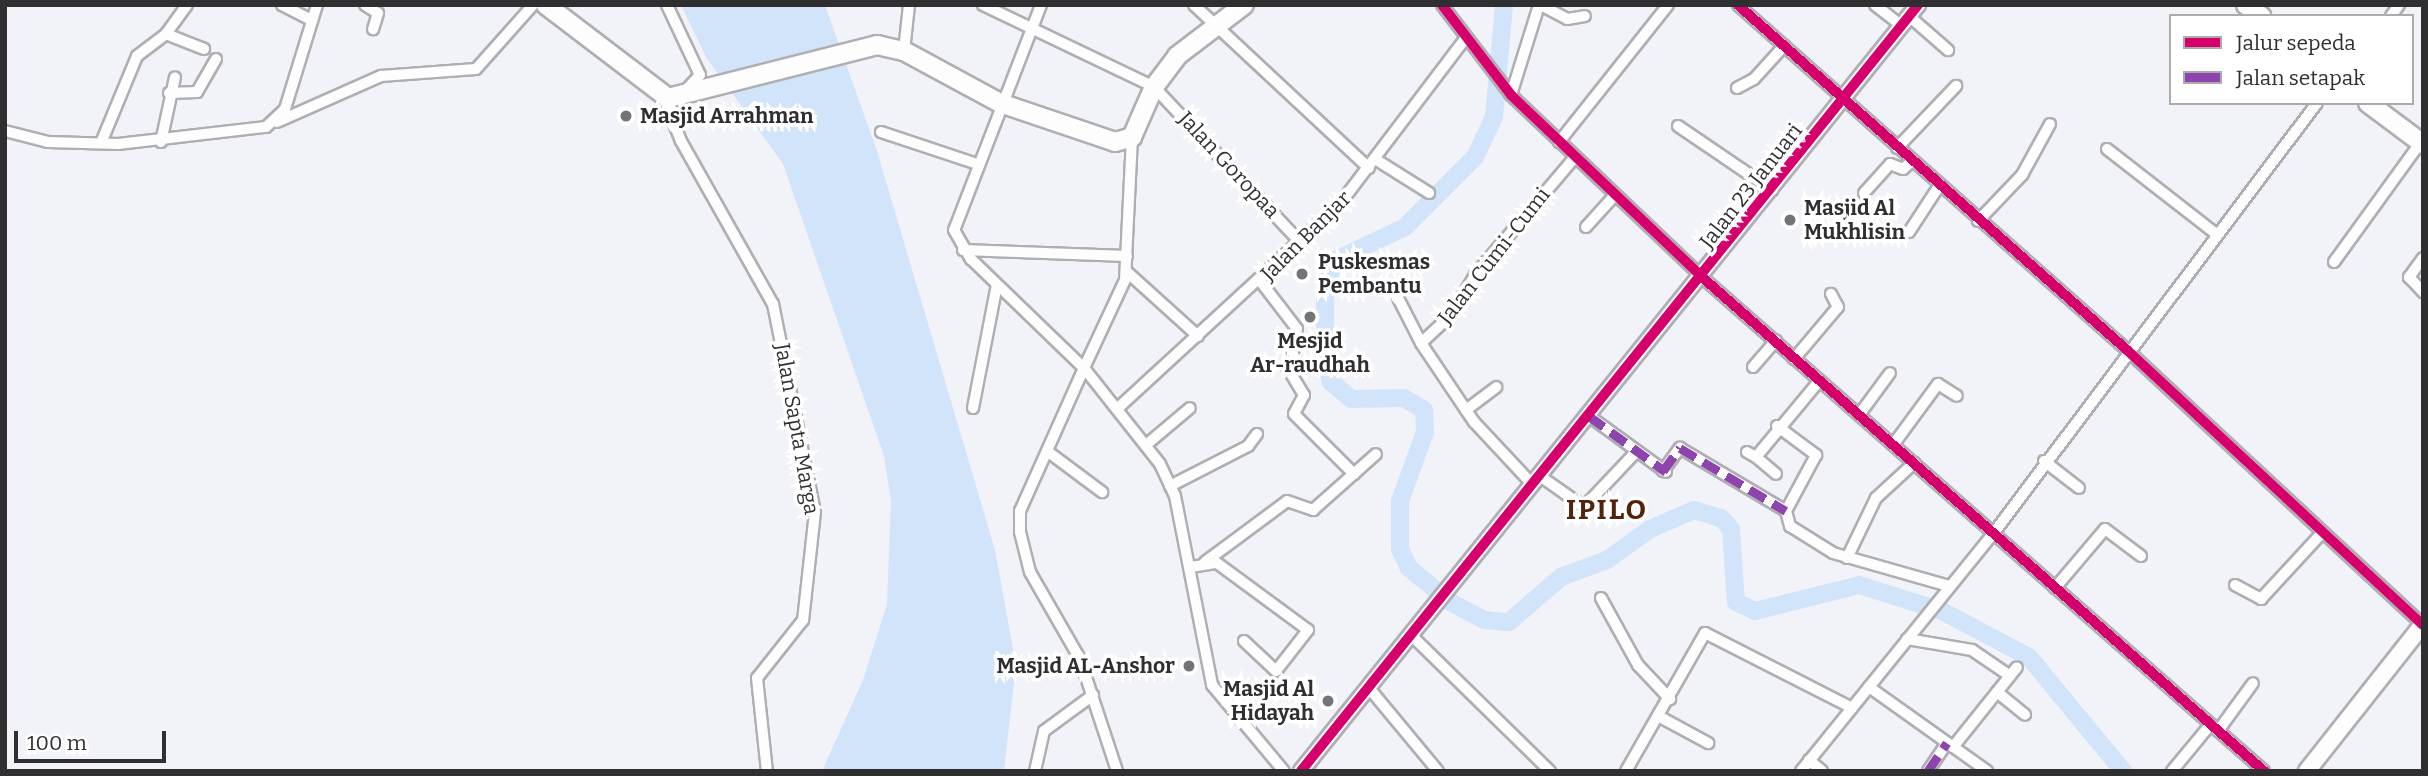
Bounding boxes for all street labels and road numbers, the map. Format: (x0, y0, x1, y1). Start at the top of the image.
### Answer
street label: Jalan Goropaa (1173, 106, 1285, 224)
street label: Jalan 23 Januari (1694, 119, 1808, 253)
street label: Jalan Cumi-Cumi (1433, 183, 1555, 329)
street label: Jalan Banjar (1256, 186, 1356, 286)
street label: Jalan Sapta Marga (770, 341, 824, 517)

